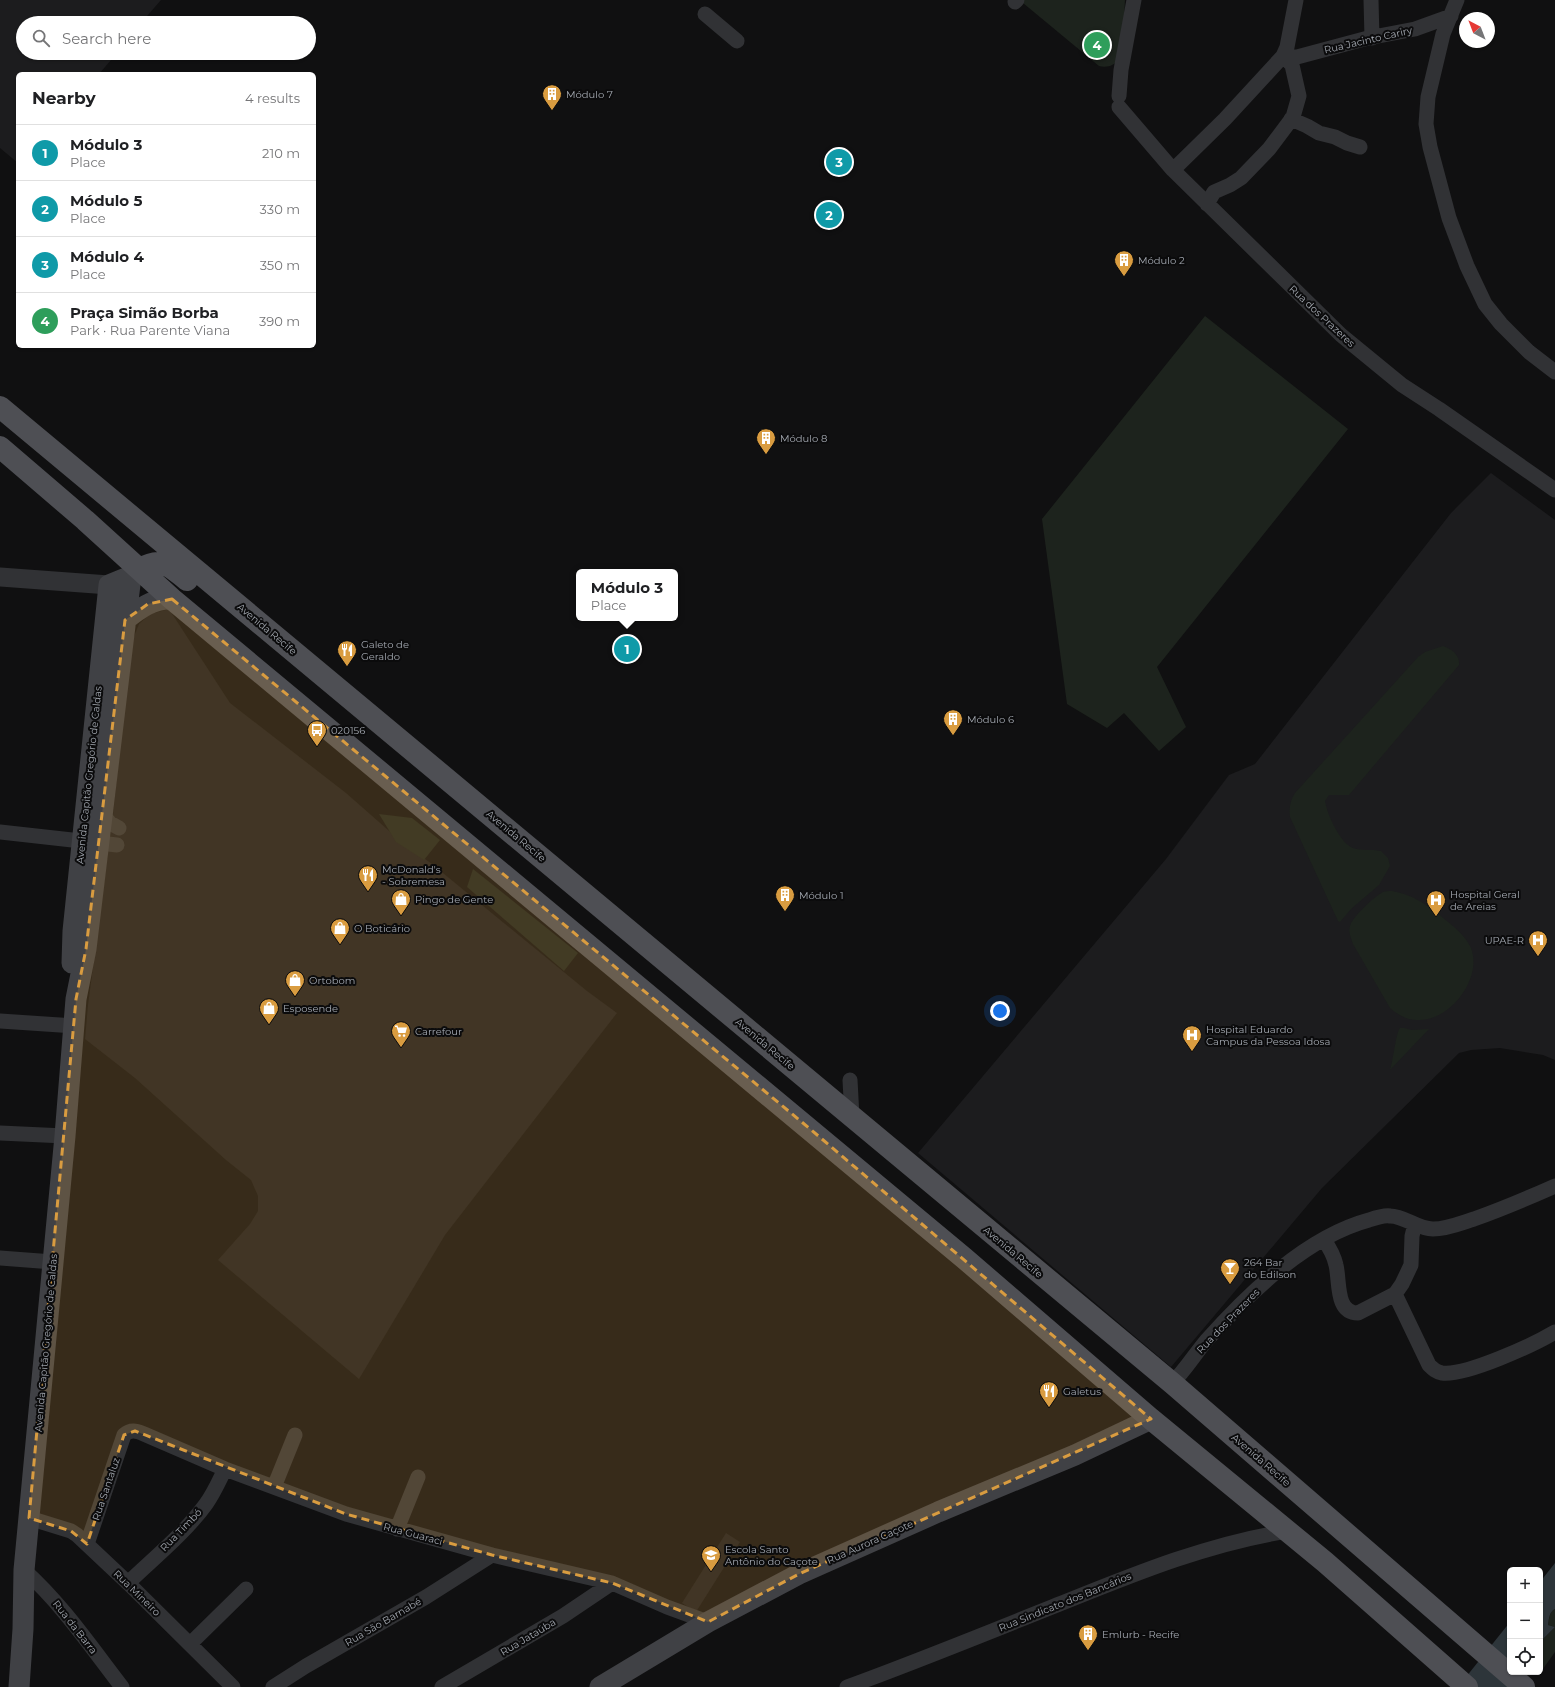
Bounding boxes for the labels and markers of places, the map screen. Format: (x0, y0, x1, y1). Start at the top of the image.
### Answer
pin: 4 (1084, 30, 1110, 60)
building icon: Módulo 7 (541, 83, 563, 111)
place label: Módulo 7 (566, 88, 613, 101)
pin: 3 (826, 147, 852, 177)
pin: 2 (816, 200, 842, 230)
building icon: Módulo 2 (1113, 249, 1135, 277)
place label: Módulo 2 (1138, 254, 1185, 267)
building icon: Módulo 8 (755, 427, 777, 455)
place label: Módulo 8 (780, 432, 827, 445)
pin: 1 (614, 634, 640, 664)
place label: Galeto de Geraldo (361, 638, 409, 663)
restaurant icon: Galeto de Geraldo (336, 639, 358, 667)
building icon: Módulo 6 (942, 708, 964, 736)
place label: Módulo 6 (967, 713, 1014, 726)
bus stop icon: 020156 (306, 719, 328, 747)
place label: 020156 (331, 724, 365, 737)
place label: McDonald's - Sobremesa (382, 863, 445, 888)
restaurant icon: McDonald's - Sobremesa (357, 864, 379, 892)
building icon: Módulo 1 (774, 884, 796, 912)
shop icon: Pingo de Gente (390, 888, 412, 916)
place label: Hospital Geral de Areias (1450, 888, 1520, 913)
place label: Módulo 1 (799, 889, 844, 902)
hospital icon: Hospital Geral de Areias (1425, 889, 1447, 917)
place label: Pingo de Gente (415, 893, 493, 906)
shop icon: O Boticário (329, 917, 351, 945)
place label: O Boticário (354, 922, 410, 935)
hospital icon: UPAE-R (1527, 929, 1549, 957)
place label: UPAE-R (1485, 934, 1524, 947)
shop icon: Ortobom (284, 969, 306, 997)
place label: Ortobom (309, 974, 355, 987)
shop icon: Esposende (258, 997, 280, 1025)
place label: Esposende (283, 1002, 338, 1015)
supermarket icon: Carrefour (390, 1020, 412, 1048)
place label: Hospital Eduardo Campus da Pessoa Idosa (1206, 1023, 1330, 1048)
hospital icon: Hospital Eduardo Campus da Pessoa Idosa (1181, 1024, 1203, 1052)
place label: Carrefour (415, 1025, 462, 1038)
place label: 264 Bar do Edilson (1244, 1256, 1296, 1281)
bar icon: 264 Bar do Edilson (1219, 1257, 1241, 1285)
restaurant icon: Galetus (1038, 1380, 1060, 1408)
place label: Galetus (1063, 1385, 1101, 1398)
place label: Escola Santo Antônio do Caçote (725, 1543, 818, 1568)
school or university icon: Escola Santo Antônio do Caçote (700, 1544, 722, 1572)
building icon: Emlurb - Recife (1077, 1623, 1099, 1651)
place label: Emlurb - Recife (1102, 1628, 1179, 1641)

